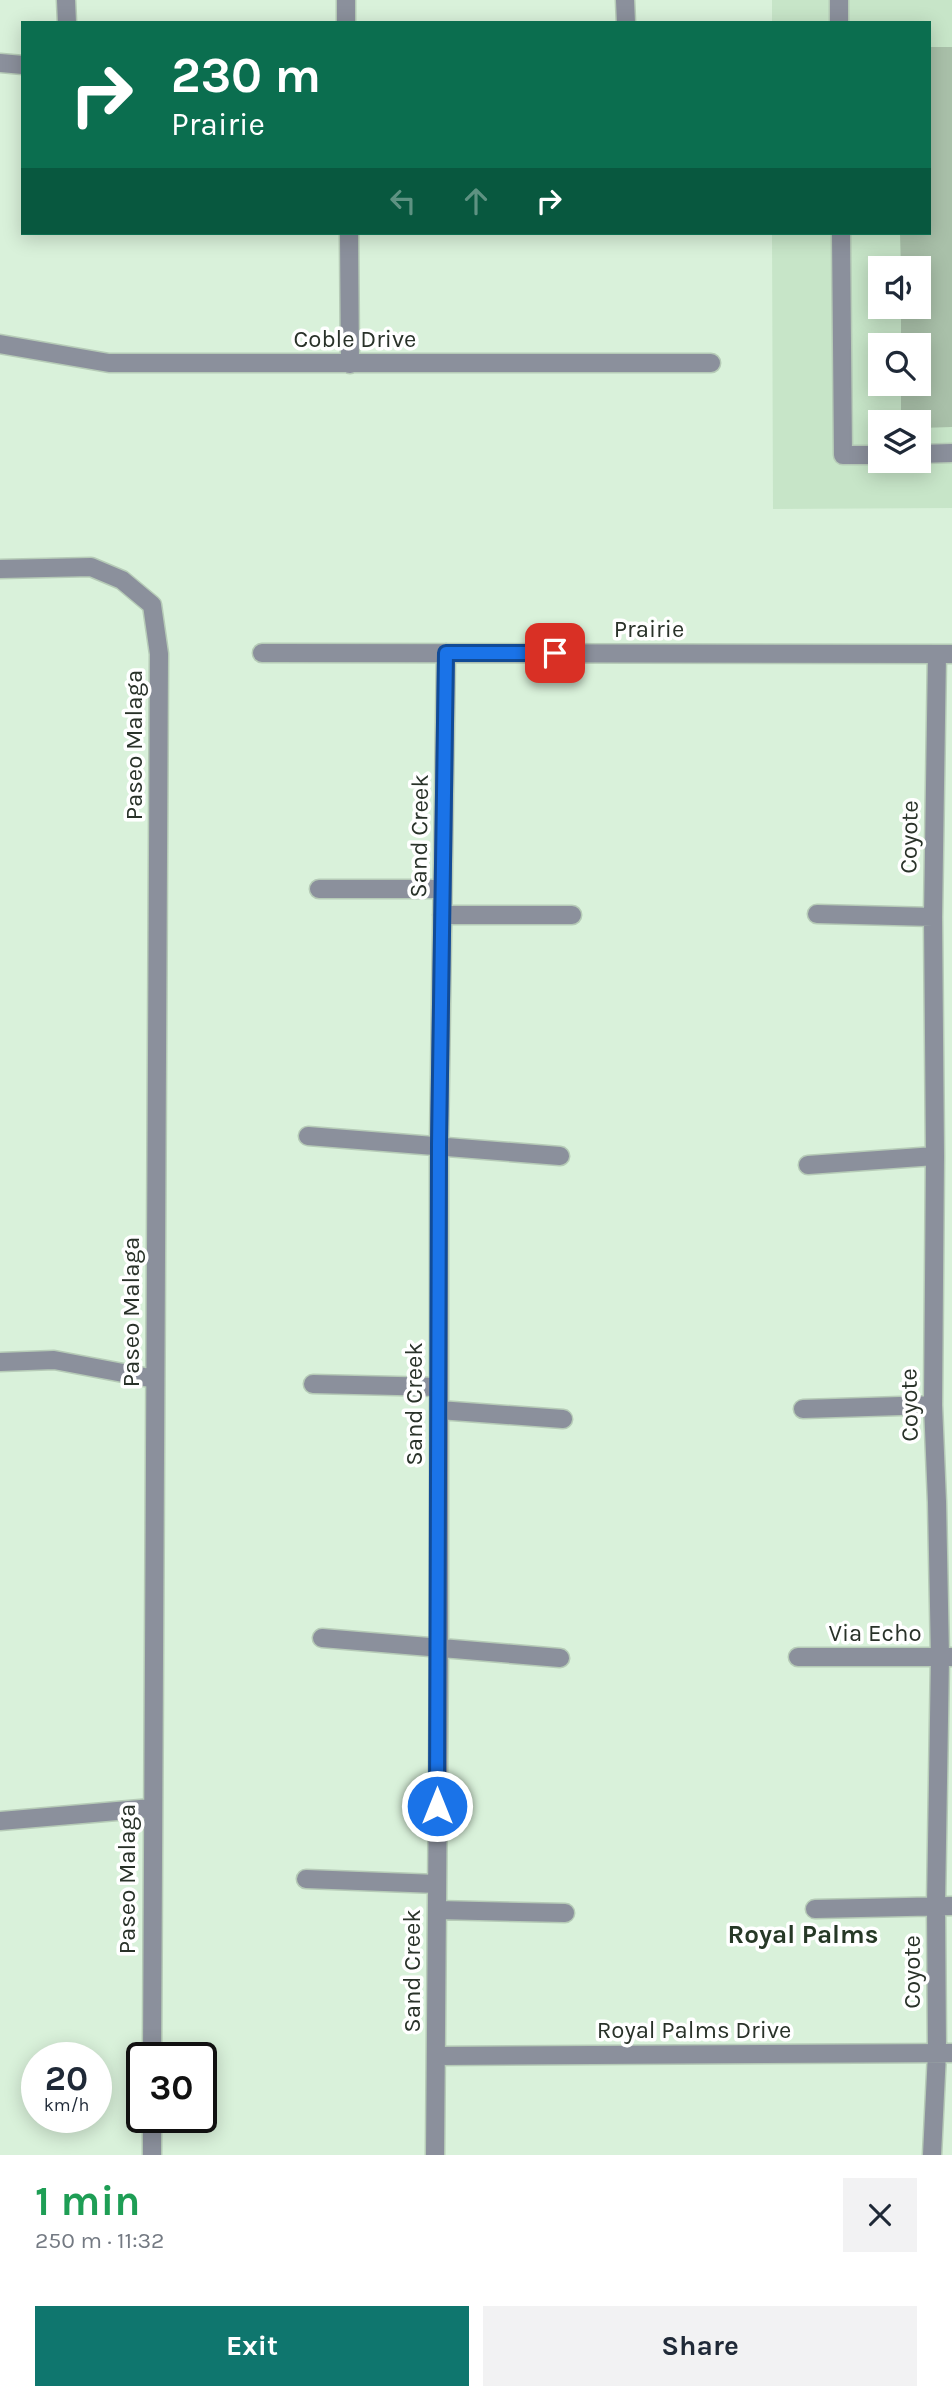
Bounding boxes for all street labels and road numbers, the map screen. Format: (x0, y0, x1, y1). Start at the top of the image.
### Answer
street label: Coble Drive (294, 325, 416, 353)
street label: Prairie (614, 615, 684, 643)
street label: Paseo Malaga (120, 670, 148, 820)
street label: Sand Creek (404, 774, 434, 898)
street label: Coyote (894, 800, 924, 874)
street label: Paseo Malaga (117, 1237, 145, 1387)
street label: Sand Creek (400, 1342, 428, 1466)
street label: Coyote (894, 1368, 924, 1442)
street label: Via Echo (828, 1619, 922, 1647)
street label: Paseo Malaga (113, 1804, 141, 1954)
street label: Sand Creek (398, 1909, 426, 2033)
street label: Coyote (898, 1935, 926, 2009)
street label: Royal Palms Drive (597, 2016, 791, 2044)

